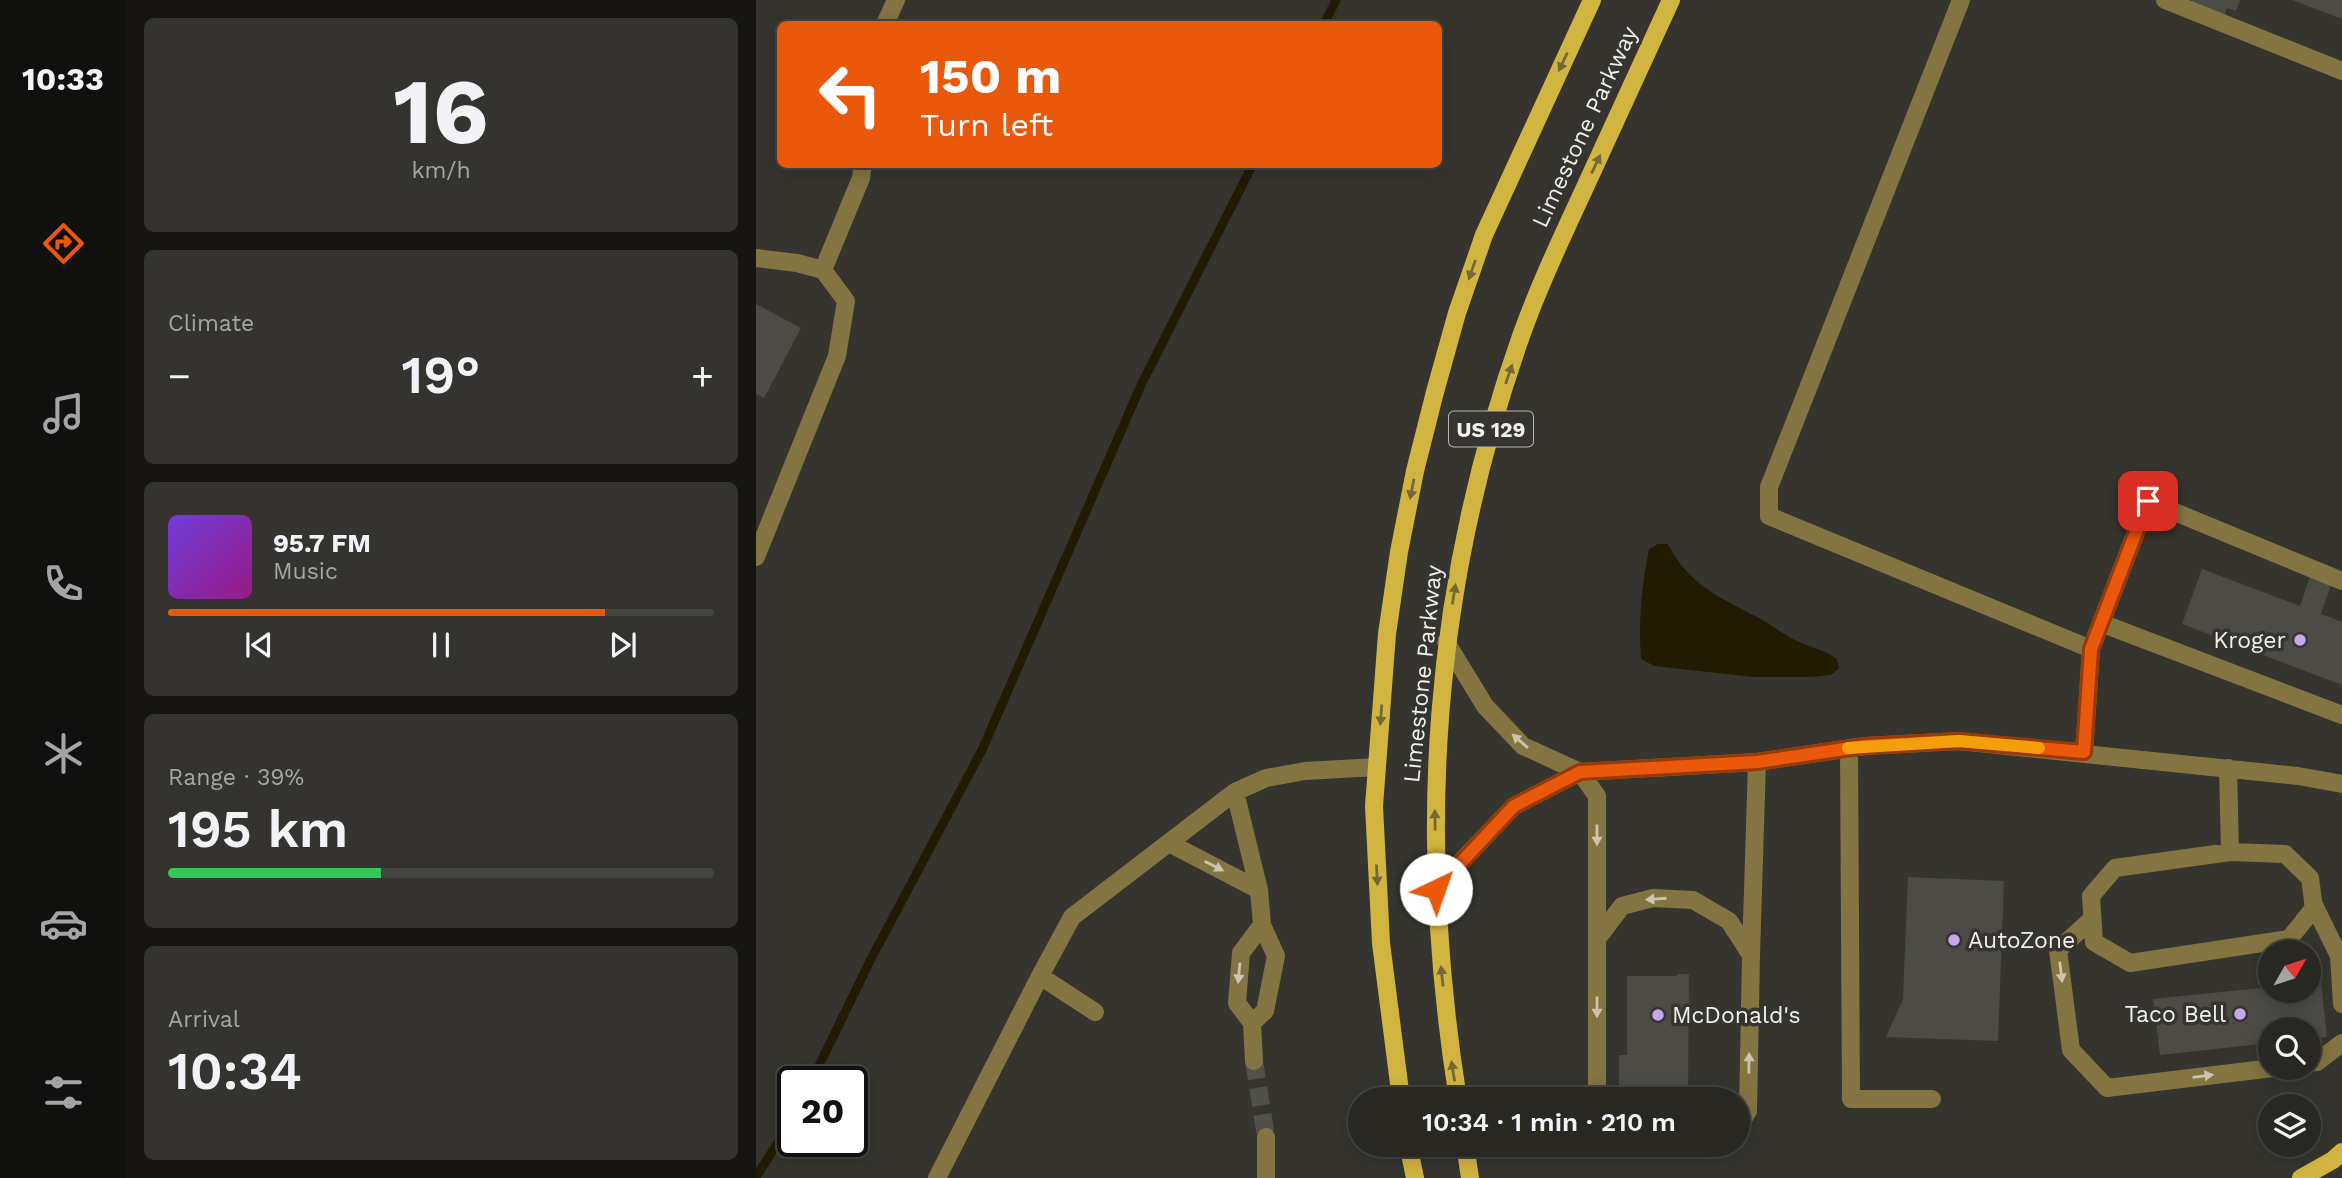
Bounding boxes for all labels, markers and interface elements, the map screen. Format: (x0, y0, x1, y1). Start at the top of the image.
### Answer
street label: Limestone Parkway (1527, 22, 1643, 232)
text: 150 m (920, 47, 1061, 105)
icon: left (805, 49, 896, 140)
one-way arrow (1557, 52, 1569, 72)
text: 16 (393, 58, 489, 165)
text: 10:33 (22, 60, 104, 98)
text: Turn left (920, 106, 1053, 144)
one-way arrow (1591, 153, 1602, 174)
text: km/h (411, 157, 471, 184)
icon: directions (39, 219, 88, 268)
one-way arrow (1466, 260, 1477, 281)
text: Climate (168, 310, 254, 337)
text: 19° (402, 345, 480, 406)
text: − (168, 354, 191, 398)
text: + (691, 354, 714, 398)
one-way arrow (1504, 363, 1514, 384)
icon: music (39, 389, 88, 438)
road number: US 129 (1449, 412, 1533, 446)
pin (2118, 471, 2178, 531)
one-way arrow (1406, 478, 1417, 500)
icon: arrive (2129, 482, 2167, 520)
text: 95.7 FM (273, 528, 371, 558)
text: Music (273, 558, 338, 585)
icon: phone (39, 559, 88, 608)
street label: Limestone Parkway (1398, 564, 1448, 784)
one-way arrow (1449, 583, 1460, 605)
icon: previous (240, 626, 278, 664)
icon: pause (422, 626, 460, 664)
icon: next (604, 626, 642, 664)
place label: Kroger (2213, 627, 2286, 654)
marker: Kroger (2292, 632, 2308, 648)
one-way arrow (1375, 704, 1386, 726)
icon: climate (39, 729, 88, 778)
one-way arrow (1511, 733, 1529, 749)
text: Range · 39% (168, 764, 304, 791)
text: 195 km (168, 799, 348, 860)
one-way arrow (1429, 809, 1440, 831)
one-way arrow (1591, 824, 1603, 846)
position arrow (1399, 852, 1473, 926)
one-way arrow (1204, 861, 1224, 872)
one-way arrow (1371, 864, 1382, 886)
one-way arrow (1645, 894, 1667, 905)
icon: car (39, 899, 88, 948)
place label: AutoZone (1968, 927, 2075, 954)
marker: AutoZone (1946, 932, 1962, 948)
north arrow (2258, 940, 2320, 1003)
map controls (2258, 940, 2321, 1157)
one-way arrow (2056, 961, 2067, 983)
one-way arrow (1233, 962, 1244, 984)
one-way arrow (1436, 965, 1447, 987)
one-way arrow (1591, 997, 1603, 1019)
place label: Taco Bell (2125, 1001, 2226, 1028)
place label: McDonald's (1672, 1002, 1801, 1029)
text: Arrival (168, 1006, 240, 1033)
marker: Taco Bell (2232, 1006, 2248, 1022)
marker: McDonald's (1650, 1007, 1666, 1023)
button: search (2258, 1017, 2321, 1080)
text: 10:34 (168, 1041, 302, 1102)
one-way arrow (1744, 1051, 1755, 1073)
one-way arrow (1447, 1060, 1458, 1082)
speed limit sign: 20 (777, 1066, 868, 1157)
icon: filters (39, 1068, 88, 1117)
one-way arrow (2192, 1070, 2214, 1081)
button: layers (2258, 1094, 2321, 1157)
text: 10:34 · 1 min · 210 m (1422, 1107, 1676, 1137)

